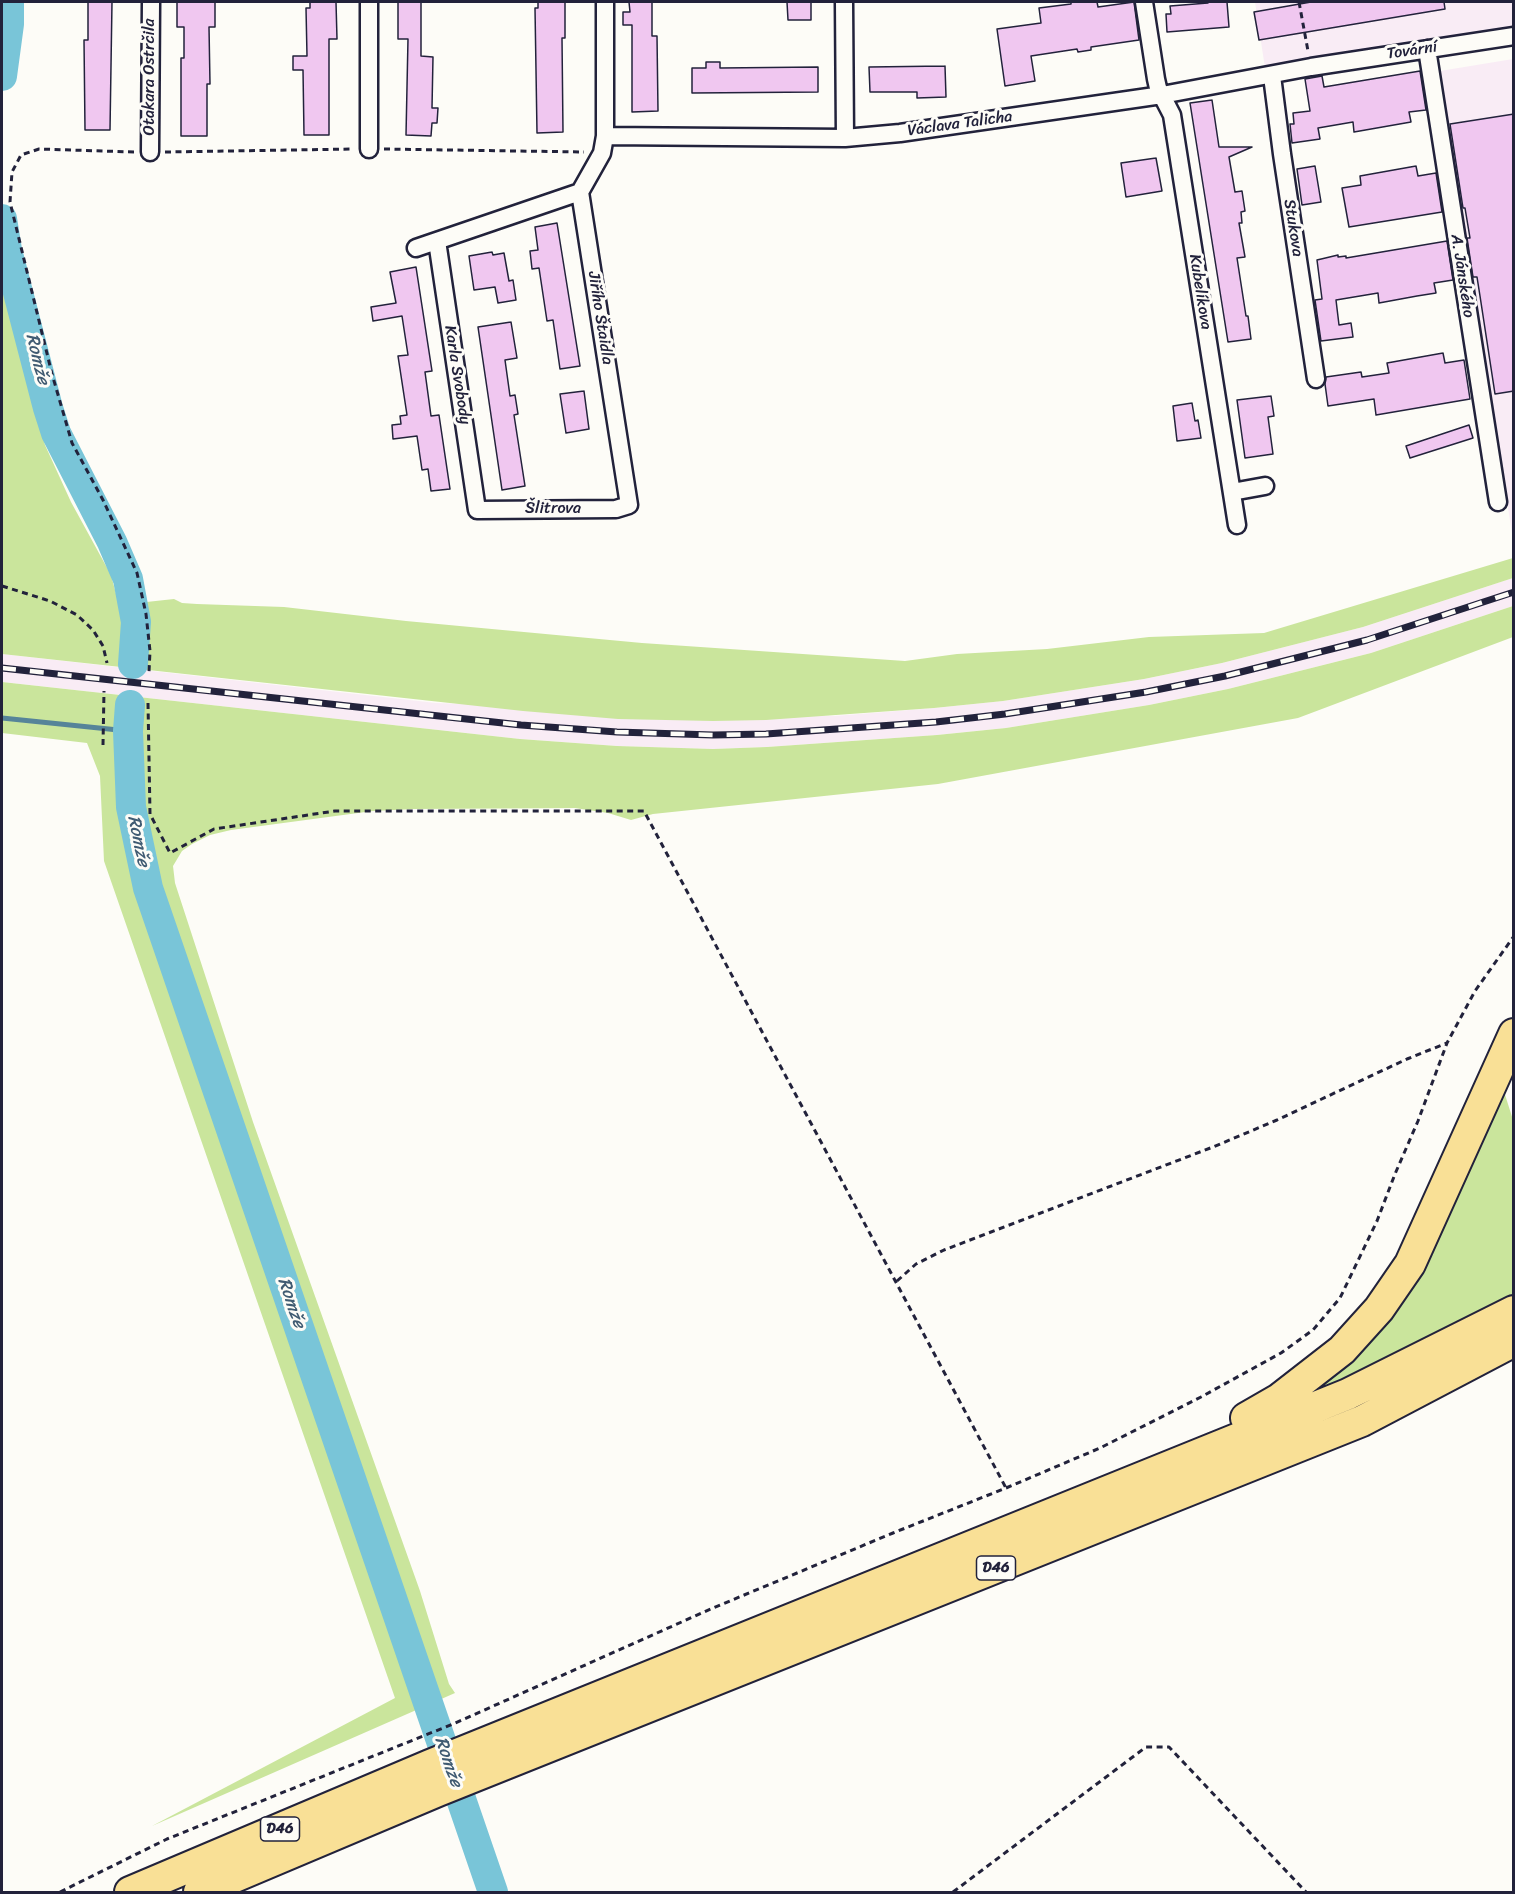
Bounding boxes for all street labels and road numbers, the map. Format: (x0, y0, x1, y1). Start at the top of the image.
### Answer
street label: Otakara Ostrčila (140, 19, 160, 135)
street label: Tovární (1386, 38, 1438, 64)
street label: Václava Talicha (906, 107, 1014, 141)
street label: Stukova (1279, 198, 1307, 258)
street label: A. Jánského (1446, 233, 1478, 319)
street label: Kubelíkova (1185, 253, 1215, 331)
street label: Jiřího Štaidla (583, 270, 617, 366)
street label: Karla Svobody (440, 324, 474, 426)
street label: Šlitrova (525, 499, 581, 519)
road number: D46 (976, 1556, 1016, 1580)
road number: D46 (260, 1817, 300, 1841)

